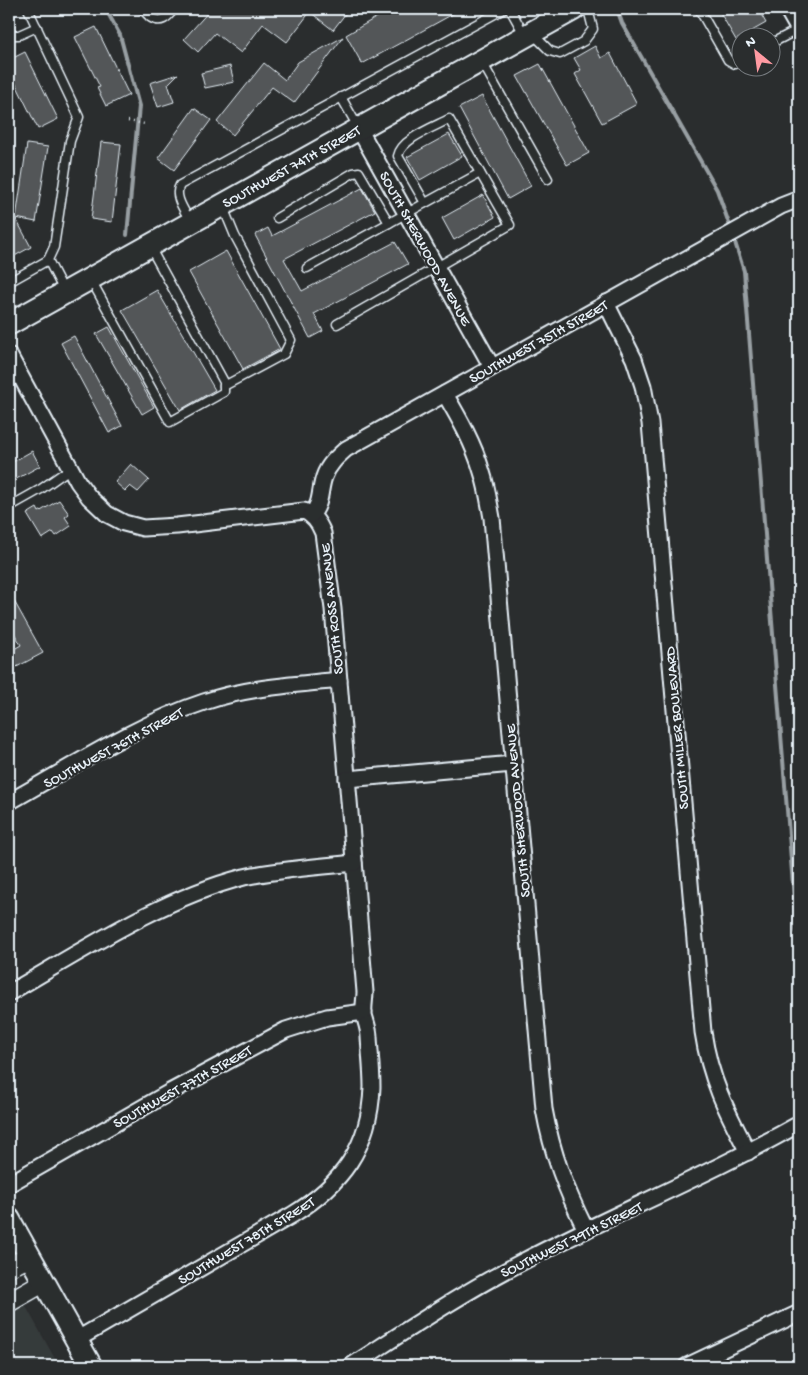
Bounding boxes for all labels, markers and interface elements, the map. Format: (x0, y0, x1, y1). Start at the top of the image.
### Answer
north arrow (730, 28, 780, 78)
text: N (743, 33, 759, 52)
street label: SOUTHWEST 74TH STREET (220, 122, 365, 213)
street label: SOUTH SHERWOOD AVENUE (374, 169, 475, 330)
street label: SOUTHWEST 75TH STREET (466, 296, 613, 388)
street label: SOUTH ROSS AVENUE (317, 542, 349, 675)
street label: SOUTH MILLER BOULEVARD (662, 645, 694, 810)
street label: SOUTHWEST 76TH STREET (41, 704, 188, 793)
street label: SOUTH SHERWOOD AVENUE (502, 723, 536, 898)
street label: SOUTHWEST 77TH STREET (110, 1041, 257, 1133)
street label: SOUTHWEST 78TH STREET (175, 1193, 320, 1290)
street label: SOUTHWEST 79TH STREET (498, 1198, 647, 1283)

